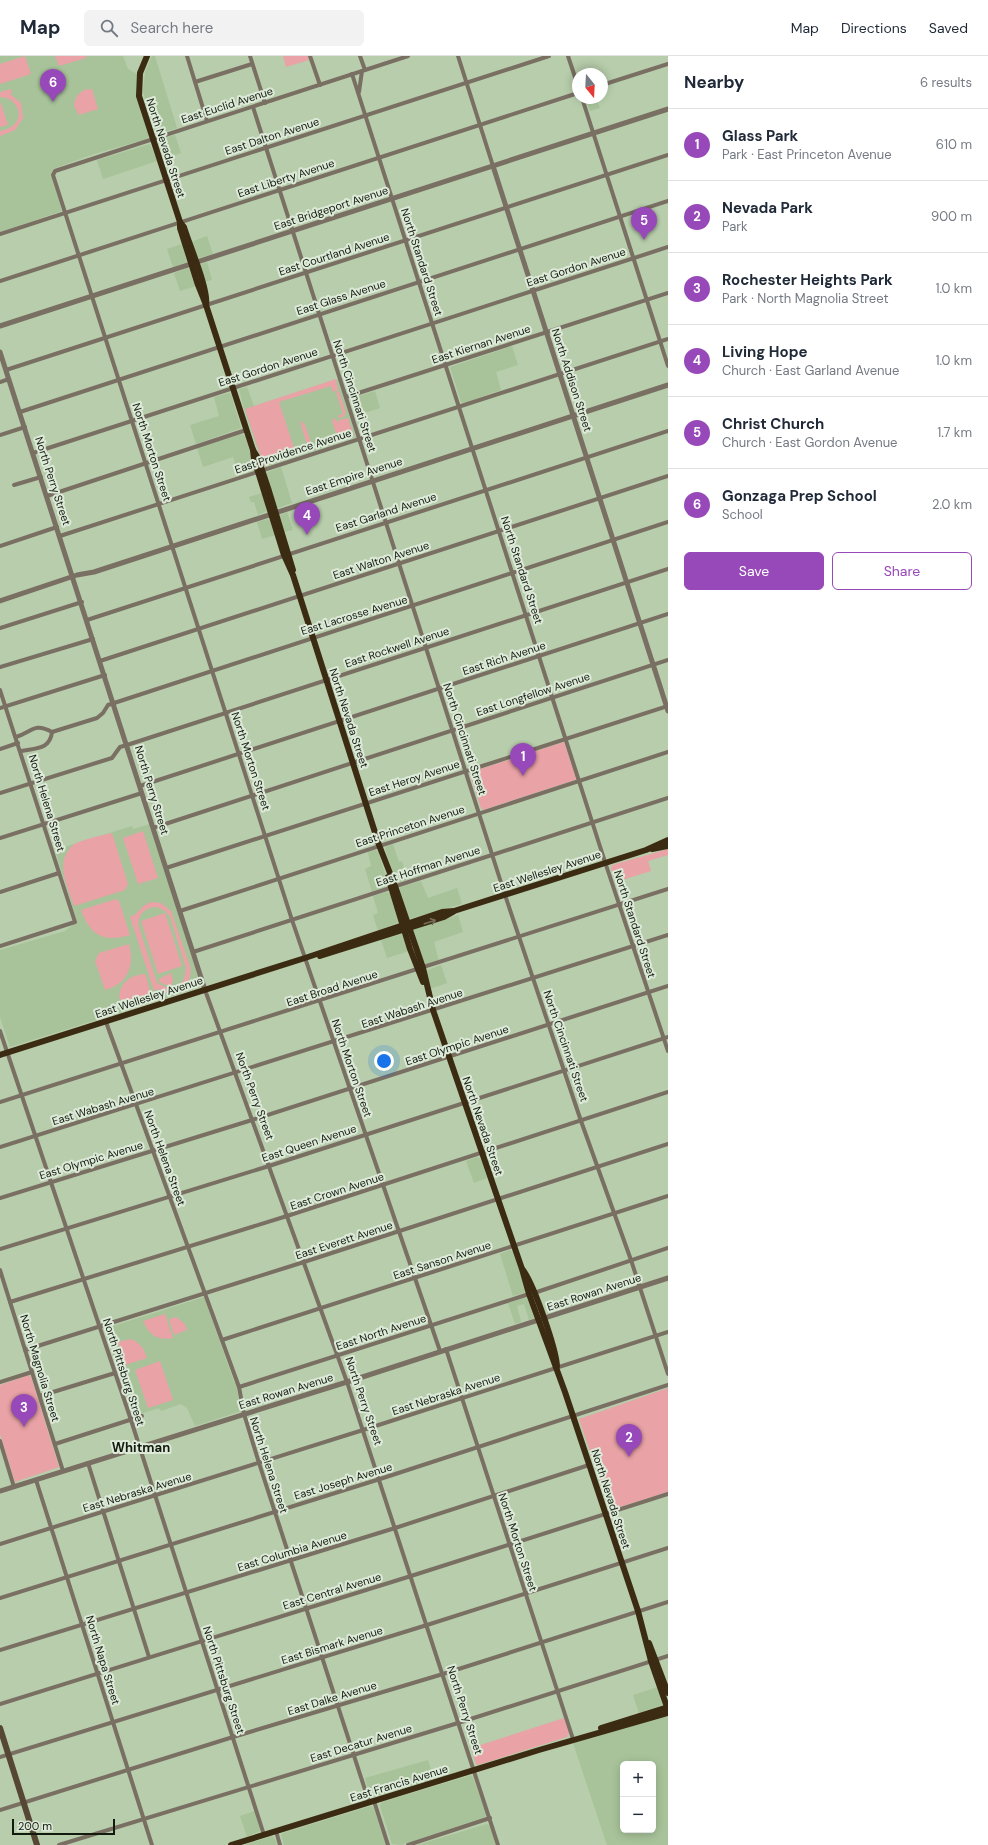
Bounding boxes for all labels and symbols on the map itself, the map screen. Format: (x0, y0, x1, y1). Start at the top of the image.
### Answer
north arrow (572, 68, 608, 104)
pin: 6 (40, 69, 66, 102)
street label: East Euclid Avenue (179, 84, 275, 126)
street label: North Nevada Street (143, 96, 189, 200)
street label: East Dalton Avenue (223, 114, 321, 158)
street label: East Liberty Avenue (236, 156, 336, 200)
street label: East Bridgeport Avenue (272, 183, 390, 233)
street label: North Standard Street (398, 206, 446, 318)
pin: 5 (631, 207, 657, 240)
street label: East Courtland Avenue (277, 229, 391, 279)
street label: East Gordon Avenue (525, 244, 627, 290)
street label: East Glass Avenue (295, 276, 387, 318)
street label: East Kiernan Avenue (430, 321, 532, 367)
street label: North Addison Street (549, 327, 595, 433)
street label: North Cincinnati Street (330, 338, 380, 454)
street label: East Gordon Avenue (217, 344, 319, 390)
street label: North Morton Street (129, 401, 175, 503)
street label: East Providence Avenue (233, 425, 353, 477)
street label: North Perry Street (32, 435, 74, 527)
street label: East Empire Avenue (304, 454, 404, 498)
street label: East Garland Avenue (334, 489, 438, 535)
pin: 4 (294, 502, 320, 535)
street label: North Standard Street (498, 514, 546, 626)
street label: East Walton Avenue (331, 538, 431, 582)
street label: East Lacrosse Avenue (299, 592, 409, 638)
street label: East Rockwell Avenue (343, 624, 451, 670)
street label: East Rich Avenue (461, 638, 547, 678)
street label: North Nevada Street (326, 666, 372, 770)
street label: East Longfellow Avenue (474, 669, 592, 719)
street label: North Cincinnati Street (440, 681, 490, 797)
street label: North Morton Street (228, 710, 274, 812)
pin: 1 (510, 743, 536, 776)
street label: North Perry Street (132, 744, 172, 836)
street label: North Helena Street (26, 753, 68, 853)
street label: East Heroy Avenue (367, 757, 461, 799)
street label: East Princeton Avenue (354, 802, 466, 850)
street label: East Hoffman Avenue (374, 843, 482, 889)
street label: East Wellesley Avenue (491, 847, 603, 895)
street label: North Standard Street (611, 868, 659, 980)
one-way arrow (423, 918, 436, 925)
street label: East Broad Avenue (285, 967, 379, 1009)
street label: East Wellesley Avenue (93, 973, 205, 1021)
street label: East Wabash Avenue (360, 985, 464, 1031)
street label: North Cincinnati Street (540, 988, 592, 1104)
street label: North Morton Street (329, 1017, 375, 1119)
street label: East Olympic Avenue (404, 1022, 510, 1068)
street label: North Perry Street (233, 1050, 277, 1142)
your location (374, 1051, 394, 1071)
street label: North Nevada Street (459, 1075, 507, 1177)
street label: East Wabash Avenue (50, 1084, 156, 1128)
street label: North Helena Street (141, 1108, 189, 1208)
street label: East Queen Avenue (260, 1121, 358, 1165)
street label: East Olympic Avenue (37, 1138, 145, 1182)
street label: East Crown Avenue (288, 1169, 386, 1213)
street label: East Everett Avenue (294, 1218, 394, 1262)
street label: East Sanson Avenue (391, 1238, 493, 1282)
street label: East Rowan Avenue (545, 1270, 643, 1314)
street label: East North Avenue (334, 1311, 428, 1353)
street label: North Magnolia Street (17, 1313, 63, 1423)
street label: North Pittsburg Street (100, 1316, 148, 1428)
street label: North Perry Street (342, 1355, 386, 1447)
street label: East Rowan Avenue (237, 1370, 335, 1412)
street label: East Nebraska Avenue (390, 1370, 502, 1418)
pin: 3 (11, 1394, 37, 1427)
street label: North Helena Street (247, 1415, 291, 1515)
pin: 2 (616, 1424, 642, 1457)
district label: Whitman (112, 1439, 170, 1456)
street label: North Nevada Street (588, 1447, 634, 1551)
street label: East Joseph Avenue (292, 1459, 394, 1503)
street label: East Nebraska Avenue (81, 1469, 193, 1515)
street label: North Morton Street (495, 1491, 541, 1593)
street label: East Columbia Avenue (236, 1528, 348, 1574)
street label: East Central Avenue (281, 1569, 383, 1613)
street label: North Napa Street (83, 1614, 123, 1706)
street label: East Bismark Avenue (280, 1623, 384, 1667)
street label: North Pittsburg Street (200, 1624, 248, 1736)
street label: North Perry Street (444, 1664, 486, 1756)
street label: East Dalke Avenue (286, 1678, 378, 1718)
street label: East Decatur Avenue (308, 1721, 414, 1765)
street label: East Francis Avenue (348, 1761, 450, 1805)
scale bar (12, 1817, 115, 1836)

